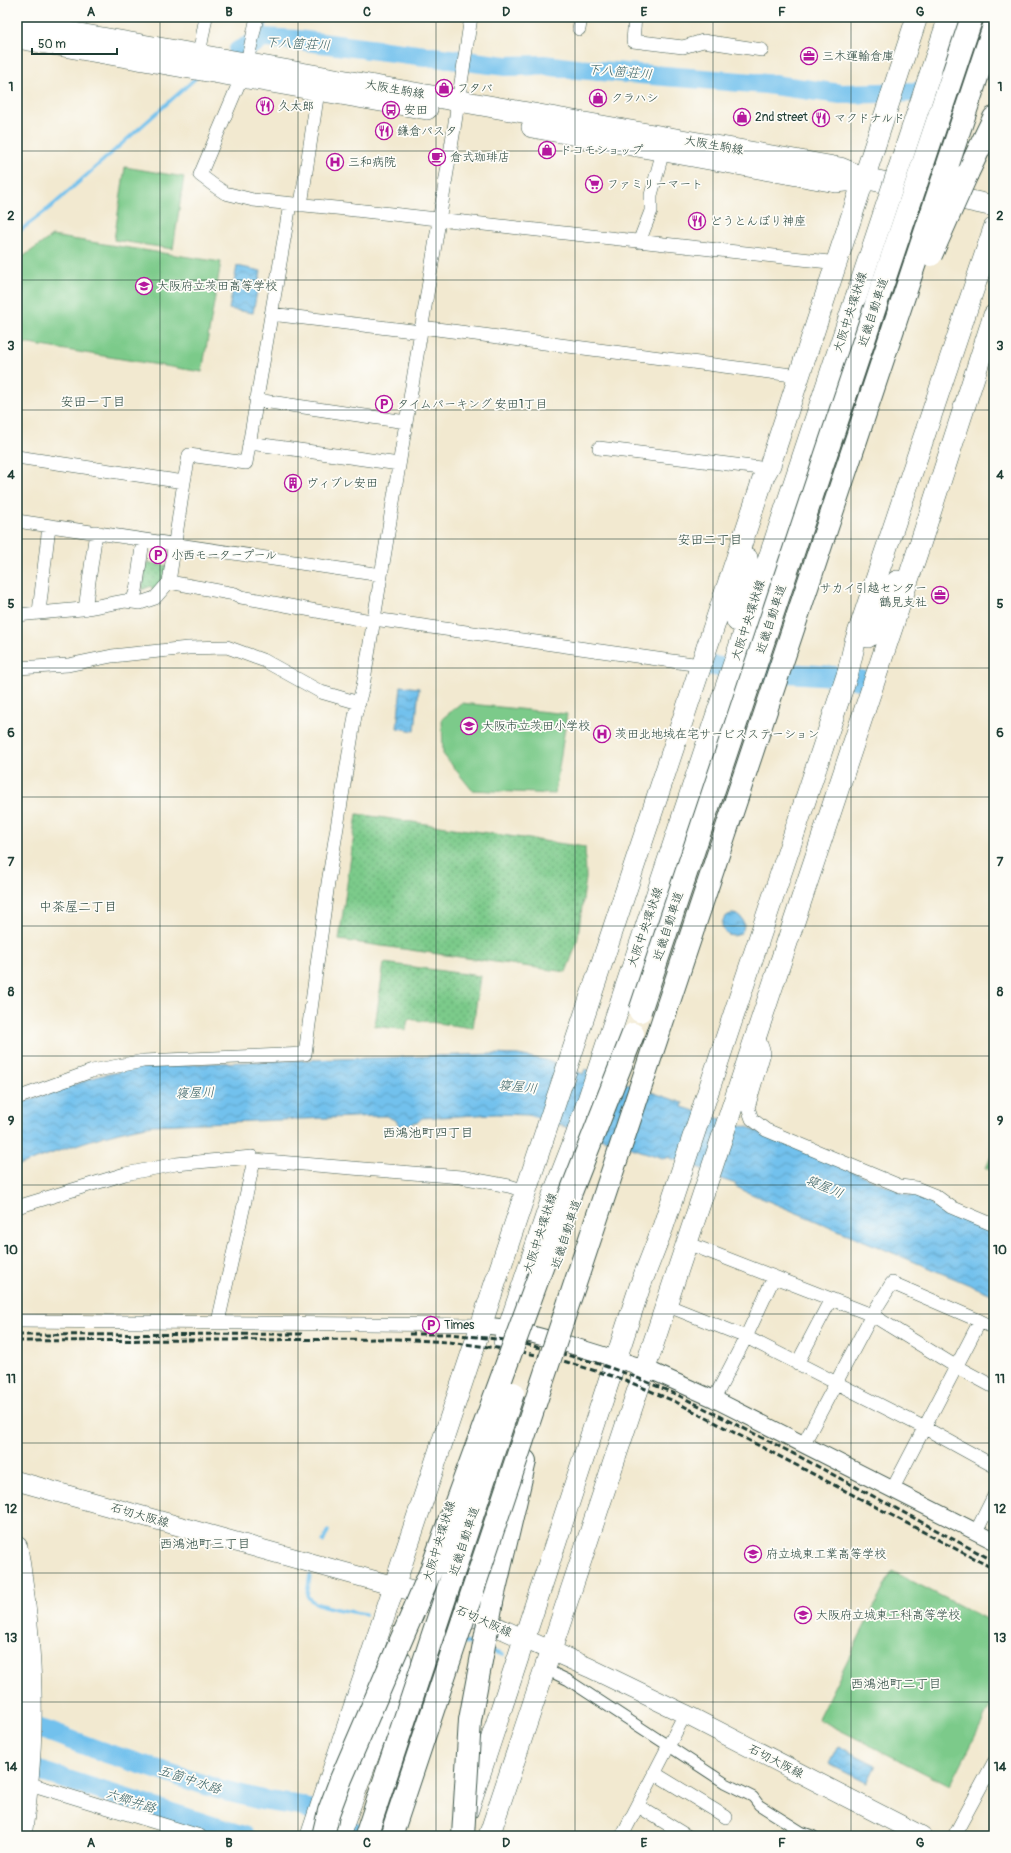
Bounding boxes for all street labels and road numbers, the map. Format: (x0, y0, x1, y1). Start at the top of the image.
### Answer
street label: 大阪生駒線 (364, 77, 426, 102)
street label: 大阪生駒線 (683, 133, 745, 158)
street label: 大阪中央環状線 (830, 270, 871, 354)
street label: 近畿自動車道 (855, 276, 892, 349)
street label: 大阪中央環状線 (728, 578, 769, 662)
street label: 近畿自動車道 (753, 583, 790, 656)
street label: 大阪中央環状線 (625, 885, 666, 969)
street label: 近畿自動車道 (650, 890, 687, 963)
street label: 大阪中央環状線 (520, 1191, 561, 1275)
street label: 近畿自動車道 (548, 1198, 585, 1271)
street label: 大阪中央環状線 (420, 1499, 459, 1584)
street label: 石切大阪線 (109, 1500, 171, 1531)
street label: 近畿自動車道 (446, 1505, 483, 1578)
street label: 石切大阪線 (453, 1602, 514, 1641)
street label: 石切大阪線 (746, 1741, 806, 1782)

